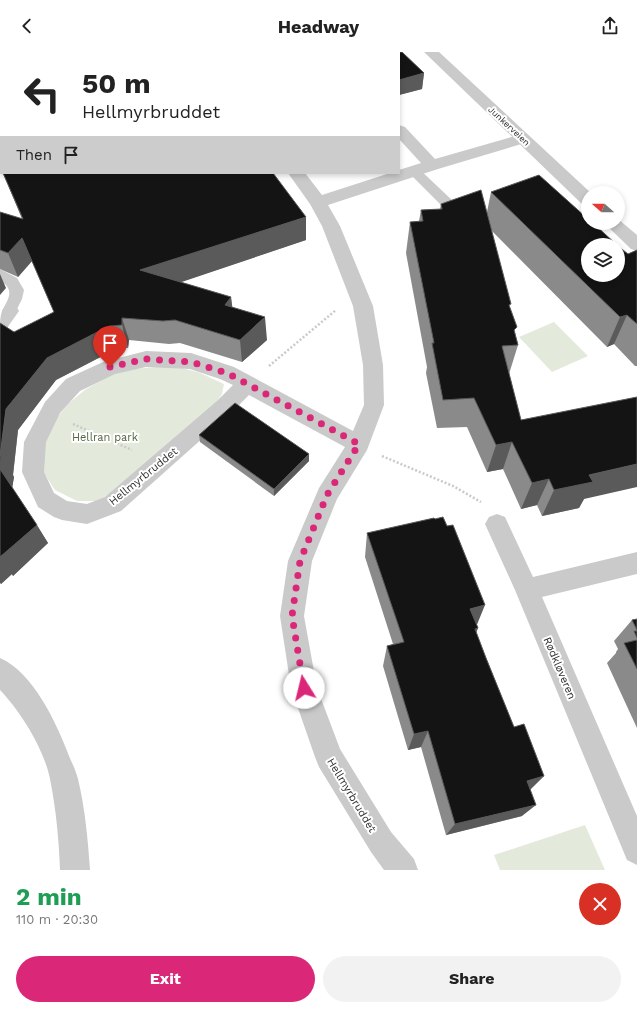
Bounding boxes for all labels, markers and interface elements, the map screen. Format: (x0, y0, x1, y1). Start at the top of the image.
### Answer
icon: back (16, 15, 38, 37)
icon: share (599, 15, 621, 37)
text: Headway (278, 16, 359, 37)
text: 50 m (82, 67, 151, 100)
icon: left (16, 68, 68, 120)
text: Hellmyrbruddet (82, 101, 220, 122)
street label: Junkerveien (486, 104, 532, 148)
icon: arrive (60, 144, 82, 166)
text: Then (16, 146, 52, 164)
north arrow (581, 186, 625, 230)
map controls (581, 186, 625, 282)
button: layers (581, 238, 625, 282)
pin (93, 326, 127, 367)
icon: arrive (99, 332, 121, 354)
park label: Hellran park (72, 431, 138, 444)
street label: Hellmyrbruddet (106, 445, 180, 508)
street label: Rødkløveren (541, 635, 578, 701)
position arrow (283, 667, 325, 709)
street label: Hellmyrbruddet (324, 756, 379, 835)
text: 2 min (16, 883, 82, 911)
button: close (579, 883, 621, 925)
text: 110 m · 20:30 (16, 912, 98, 927)
button: Exit (16, 956, 315, 1002)
button: Share (323, 956, 621, 1002)

